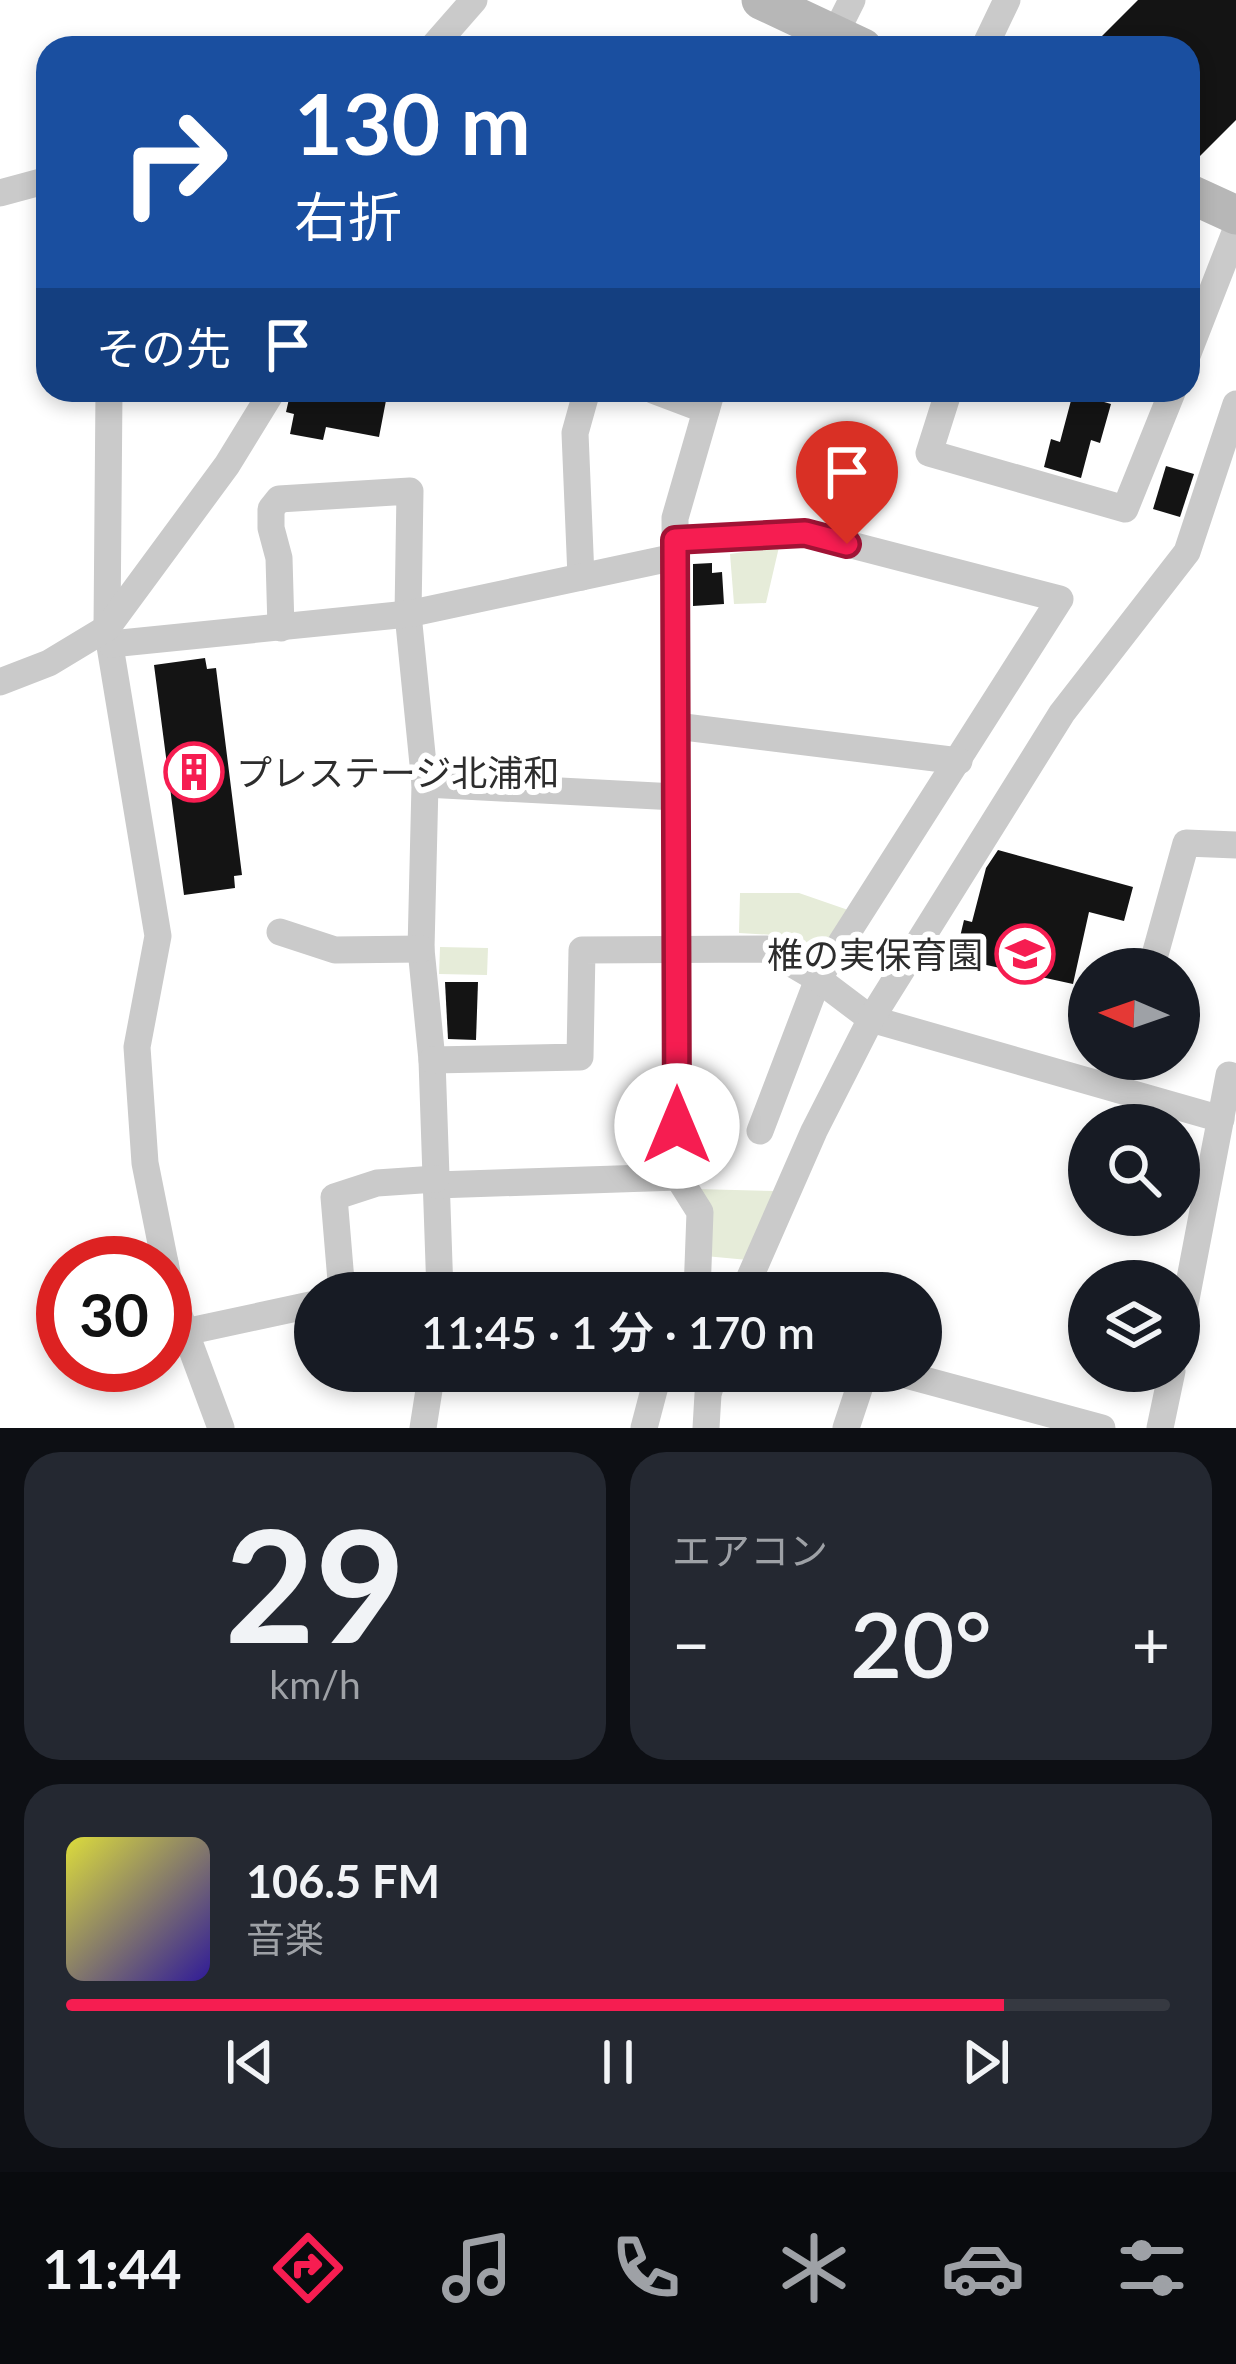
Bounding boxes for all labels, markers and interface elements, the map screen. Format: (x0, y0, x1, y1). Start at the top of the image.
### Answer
text: 130 m (294, 72, 531, 173)
icon: right (96, 84, 252, 240)
text: 右折 (294, 184, 402, 249)
icon: arrive (255, 312, 321, 378)
text: その先 (96, 321, 231, 375)
pin (796, 421, 898, 544)
icon: arrive (814, 439, 880, 505)
building icon: プレステージ北浦和 (163, 741, 225, 803)
place label: プレステージ北浦和 (236, 750, 559, 794)
school or university icon: 椎の実保育園 (994, 923, 1056, 985)
place label: 椎の実保育園 (767, 932, 983, 976)
north arrow (1068, 948, 1200, 1080)
map controls (1068, 948, 1200, 1392)
position arrow (614, 1063, 740, 1189)
button: search (1068, 1104, 1200, 1236)
speed limit sign: 30 (36, 1236, 192, 1392)
button: layers (1068, 1260, 1200, 1392)
text: 11:45 · 1 分 · 170 m (421, 1305, 815, 1359)
text: 29 (225, 1489, 405, 1676)
text: エアコン (672, 1527, 828, 1573)
text: 20° (850, 1589, 992, 1697)
text: − (672, 1604, 710, 1683)
text: + (1132, 1604, 1170, 1683)
text: km/h (269, 1661, 361, 1707)
text: 106.5 FM (246, 1854, 440, 1908)
text: 音楽 (246, 1915, 324, 1961)
icon: previous (217, 2029, 283, 2095)
icon: pause (585, 2029, 651, 2095)
icon: next (953, 2029, 1019, 2095)
icon: directions (266, 2226, 350, 2310)
icon: music (435, 2226, 519, 2310)
icon: phone (604, 2226, 688, 2310)
icon: climate (772, 2226, 856, 2310)
icon: car (941, 2226, 1025, 2310)
icon: filters (1110, 2226, 1194, 2310)
text: 11:44 (42, 2236, 182, 2301)

